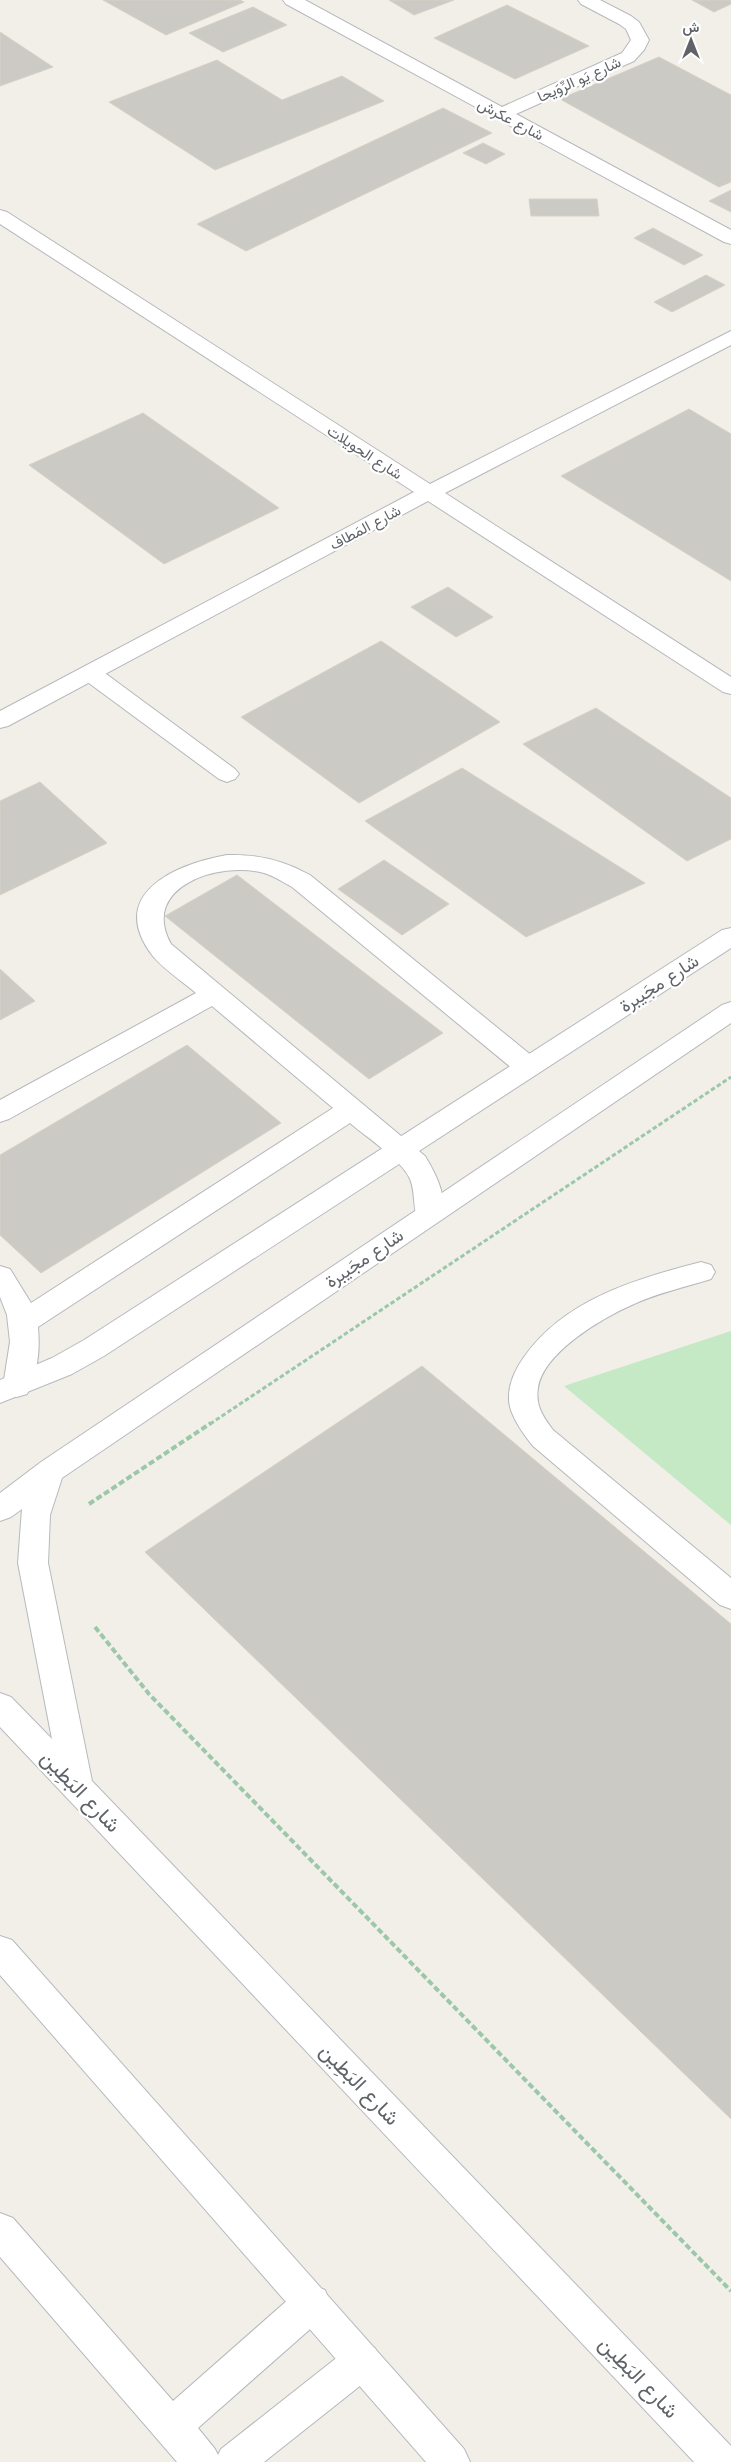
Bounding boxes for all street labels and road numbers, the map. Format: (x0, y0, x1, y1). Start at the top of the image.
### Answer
street label: شارع يَو الرِّوَيحا (534, 52, 625, 108)
street label: شارع عكرش (474, 94, 547, 146)
street label: شارع الحويلات (323, 421, 406, 485)
street label: شارع المَطاف (326, 500, 405, 555)
street label: شارع مجَيبرة (616, 950, 703, 1018)
street label: شارع مجَيبرة (321, 1224, 408, 1293)
street label: شارع البَطِين (34, 1745, 126, 1838)
street label: شارع البَطِين (313, 2038, 405, 2131)
street label: شارع البَطِين (592, 2331, 684, 2424)

